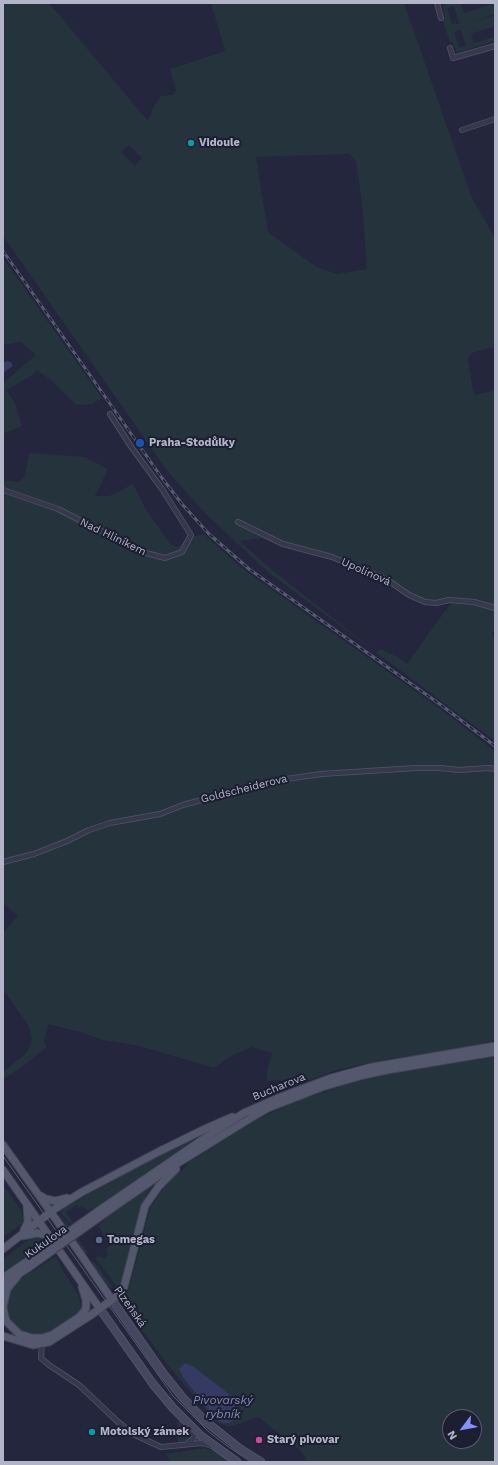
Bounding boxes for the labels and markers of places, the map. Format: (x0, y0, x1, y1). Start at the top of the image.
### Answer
place label: Vidoule (199, 136, 240, 150)
marker: Vidoule (186, 138, 196, 148)
place label: Praha-Stodůlky (149, 436, 235, 450)
marker: Praha-Stodůlky (134, 437, 146, 449)
place label: Tomegas (107, 1233, 155, 1247)
marker: Tomegas (94, 1235, 104, 1245)
place label: Motolský zámek (100, 1425, 189, 1439)
marker: Motolský zámek (87, 1427, 97, 1437)
place label: Starý pivovar (267, 1433, 339, 1447)
marker: Starý pivovar (254, 1435, 264, 1445)

